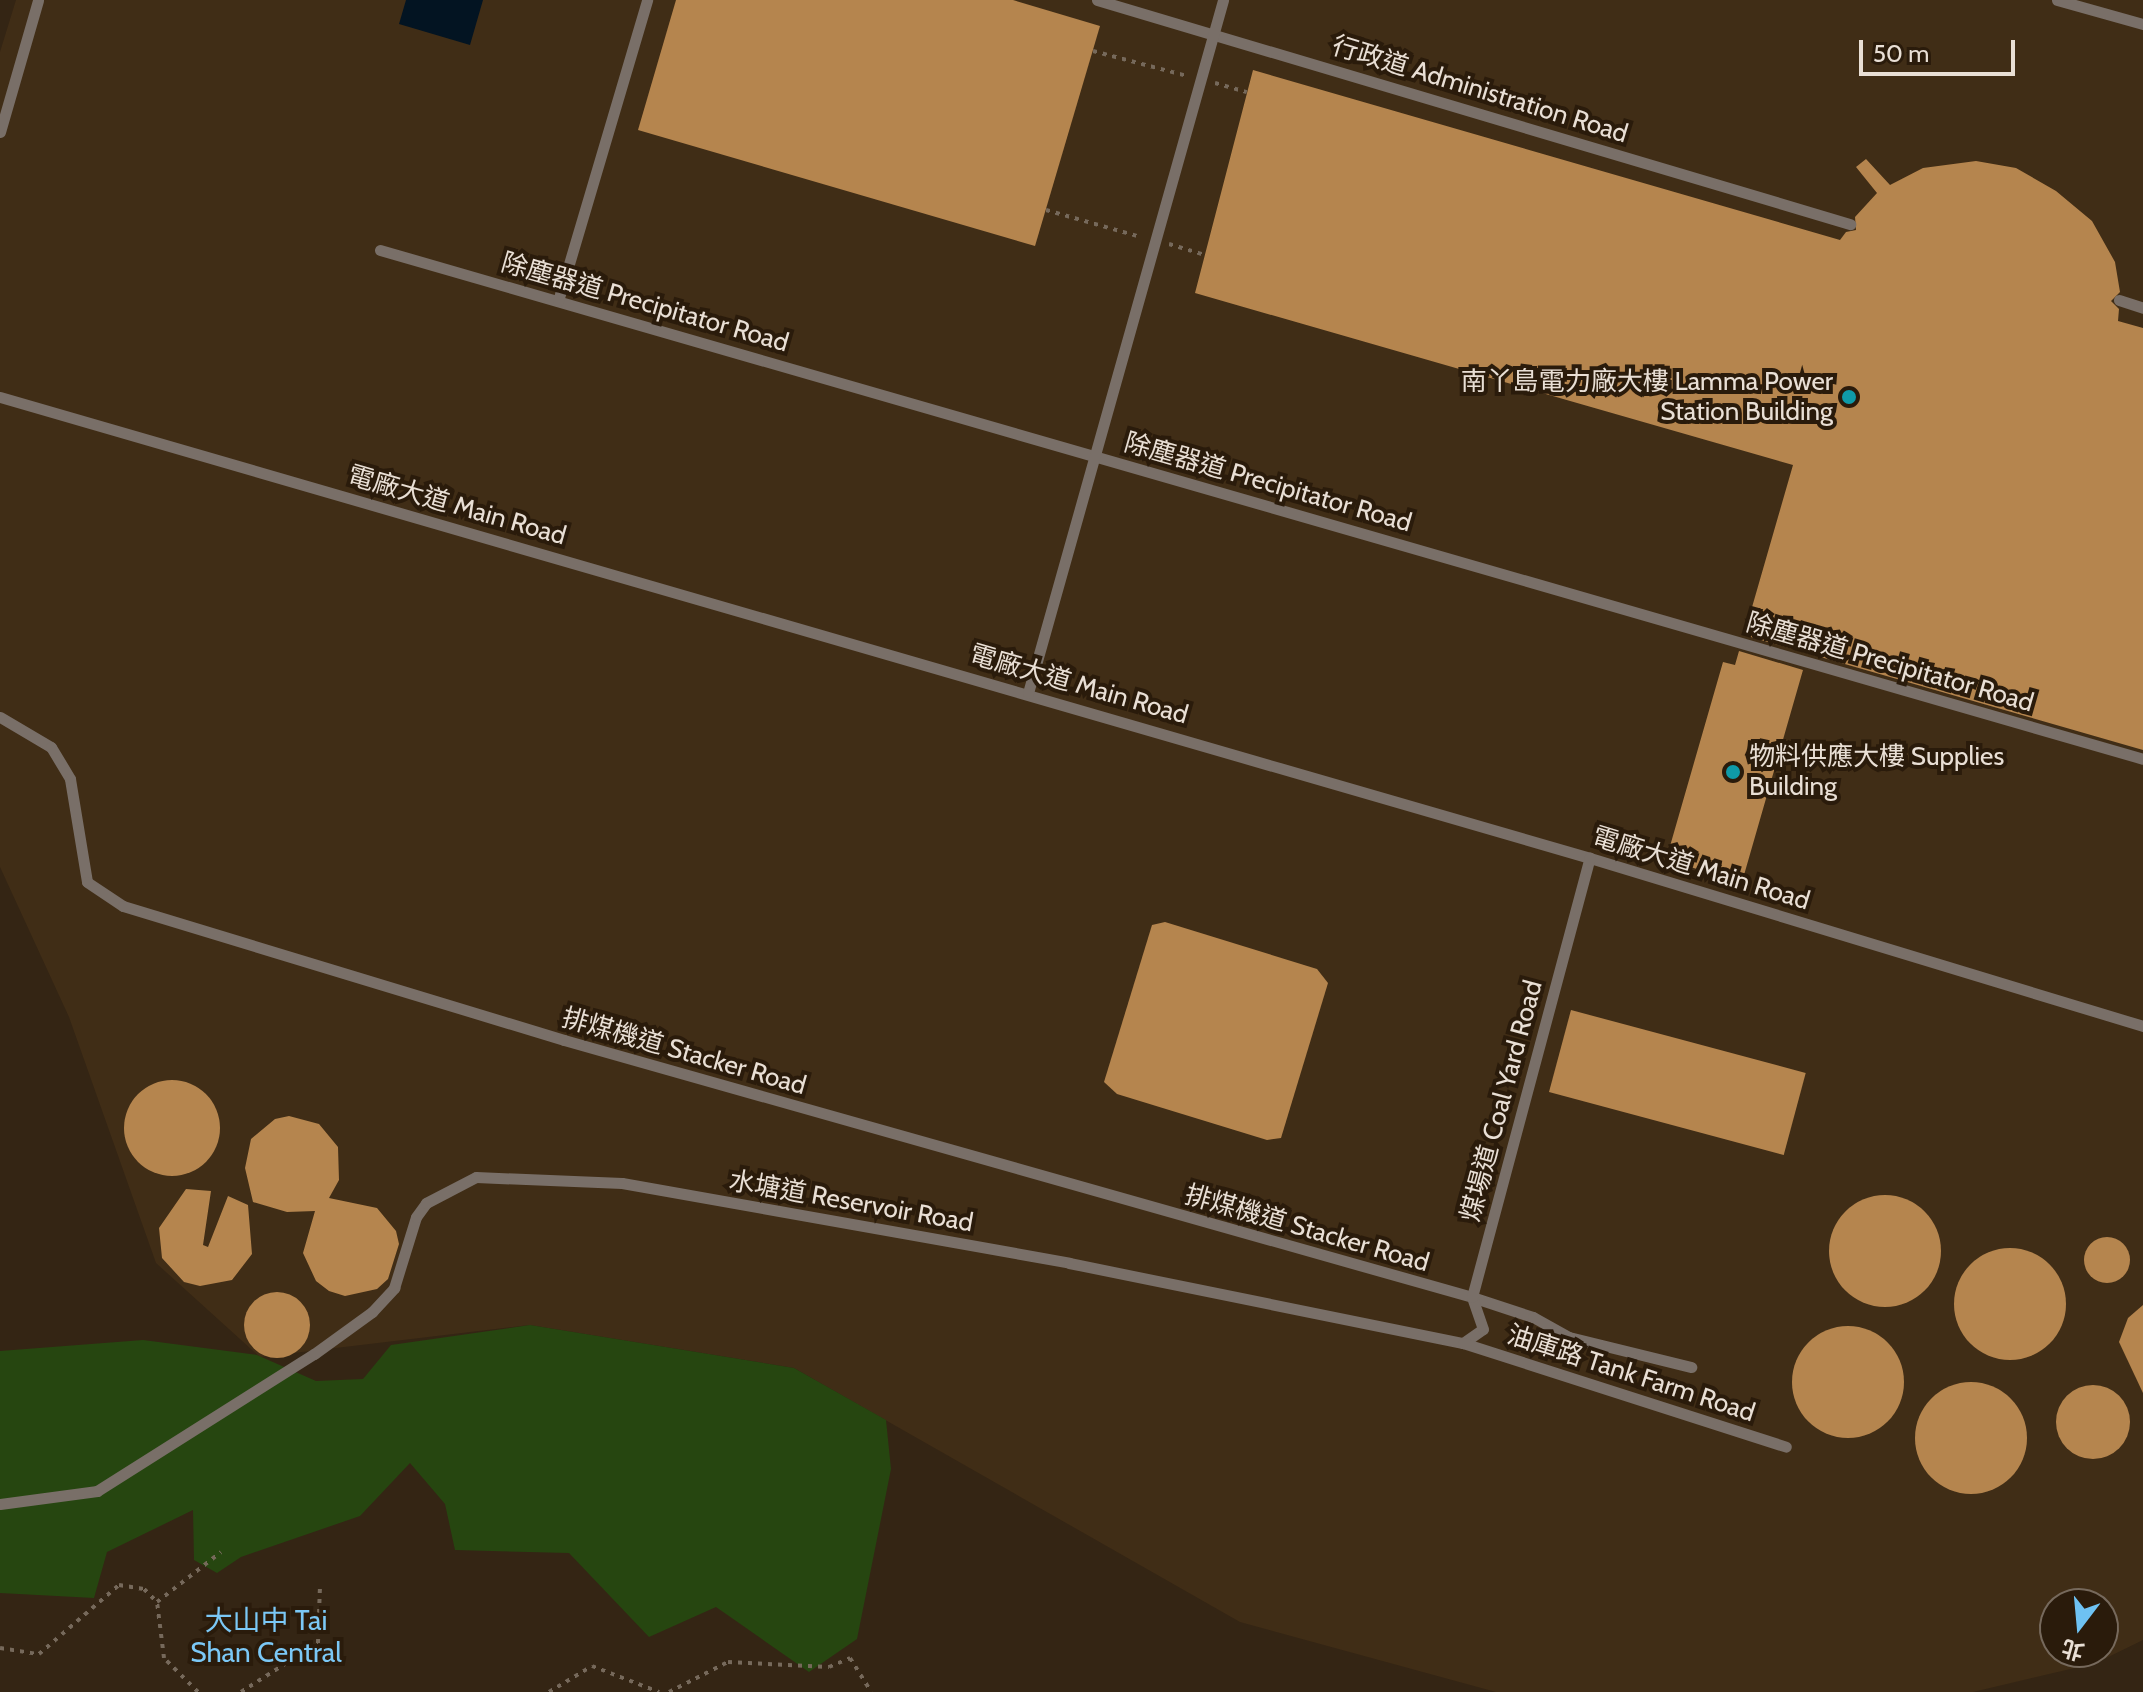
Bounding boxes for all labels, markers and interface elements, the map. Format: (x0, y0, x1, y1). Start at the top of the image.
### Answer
scale bar (1863, 24, 2019, 74)
street label: 行政道 Administration Road (1328, 30, 1632, 150)
text: 50 m (1873, 39, 1929, 68)
street label: 除塵器道 Precipitator Road (498, 247, 792, 359)
place label: 南丫島電力廠大樓 Lamma Power Station Building (1461, 366, 1833, 428)
marker: 南丫島電力廠大樓 Lamma Power Station Building (1840, 388, 1858, 406)
street label: 除塵器道 Precipitator Road (1121, 427, 1415, 539)
street label: 電廠大道 Main Road (344, 460, 570, 552)
street label: 除塵器道 Precipitator Road (1743, 607, 2037, 719)
street label: 電廠大道 Main Road (966, 639, 1192, 731)
place label: 物料供應大樓 Supplies Building (1749, 741, 2004, 802)
marker: 物料供應大樓 Supplies Building (1724, 763, 1742, 781)
street label: 電廠大道 Main Road (1589, 821, 1813, 917)
street label: 煤場道 Coal Yard Road (1455, 977, 1549, 1225)
street label: 排煤機道 Stacker Road (558, 1002, 810, 1102)
street label: 水塘道 Reservoir Road (726, 1165, 976, 1239)
street label: 排煤機道 Stacker Road (1181, 1179, 1433, 1279)
street label: 油庫路 Tank Farm Road (1503, 1319, 1759, 1429)
north arrow (2039, 1588, 2119, 1668)
district label: 大山中 Tai Shan Central (178, 1603, 354, 1669)
text: 北 (2059, 1634, 2087, 1666)

